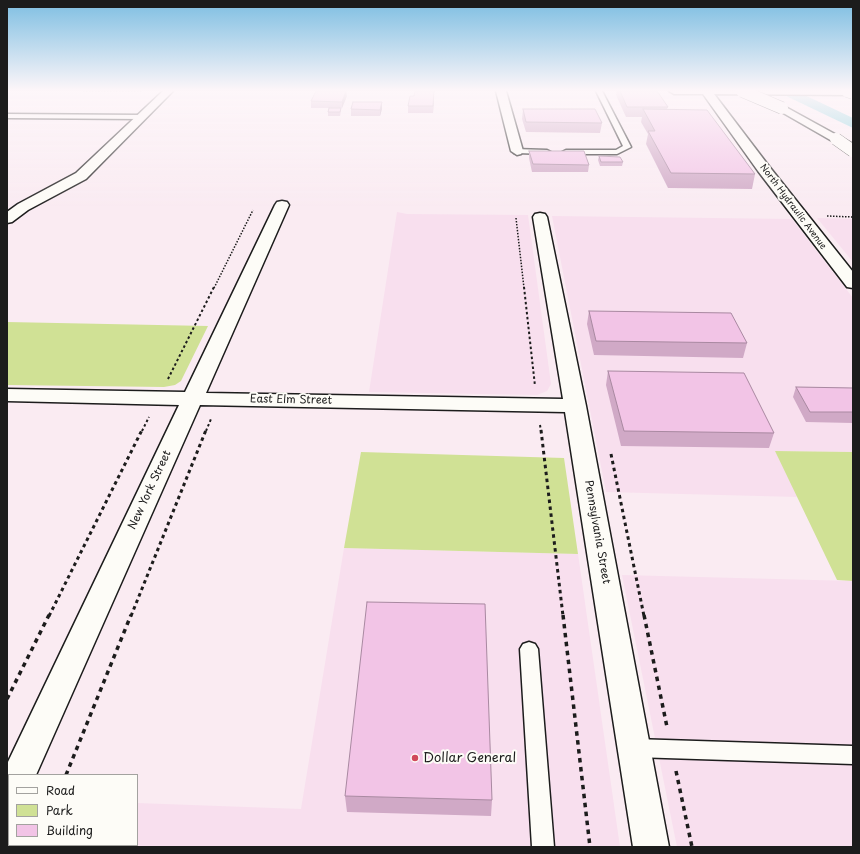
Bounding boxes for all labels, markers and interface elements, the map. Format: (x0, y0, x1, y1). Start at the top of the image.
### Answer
street label: North Hydraulic Avenue (757, 162, 829, 252)
street label: East Elm Street (250, 393, 332, 407)
street label: New York Street (126, 448, 174, 532)
street label: Pennsylvania Street (581, 479, 613, 585)
place label: Dollar General (423, 750, 516, 766)
marker: Dollar General (410, 753, 420, 763)
legend (8, 774, 138, 846)
text: Road (46, 781, 75, 799)
text: Park (46, 801, 73, 819)
text: Building (46, 821, 93, 839)

